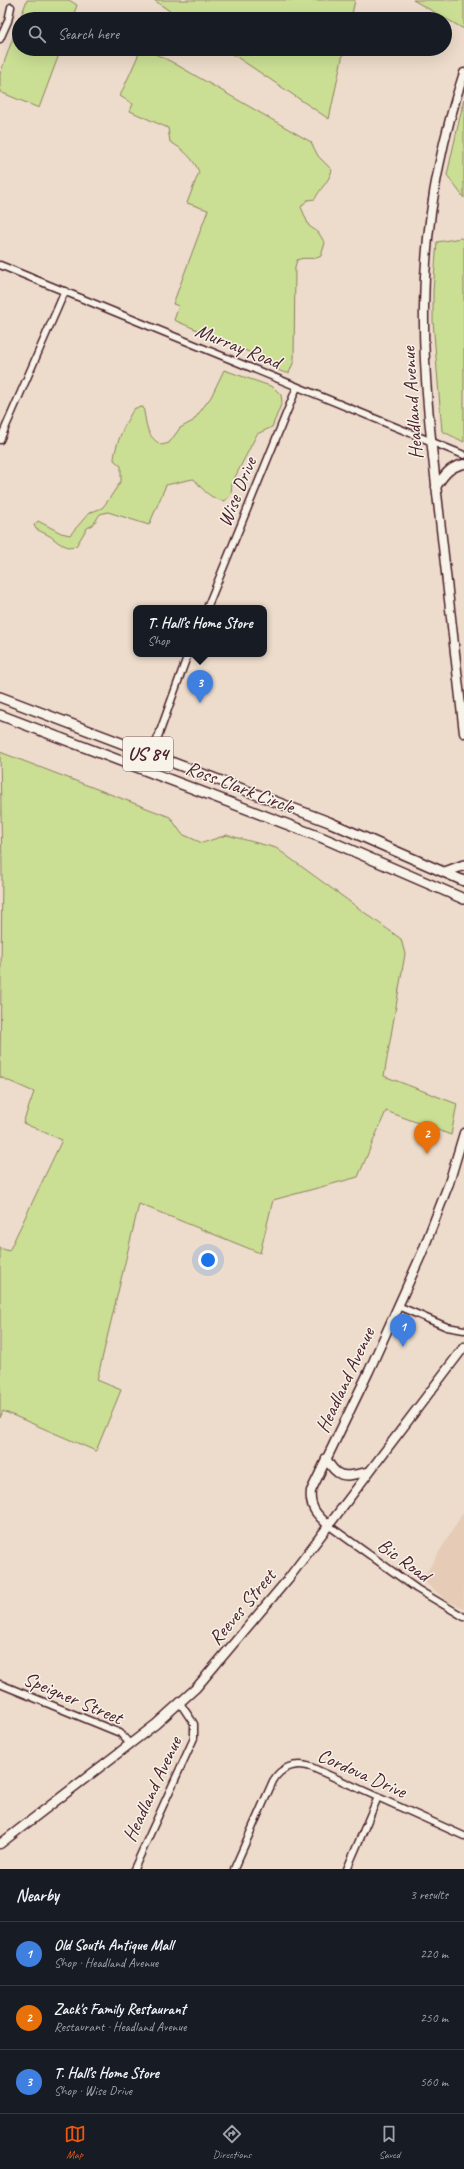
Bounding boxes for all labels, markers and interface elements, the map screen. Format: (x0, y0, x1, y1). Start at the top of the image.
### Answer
search box (12, 12, 452, 56)
icon: search (26, 23, 48, 45)
text: Search here (58, 25, 119, 44)
street label: Murray Road (192, 318, 287, 376)
street label: Headland Avenue (395, 344, 428, 460)
street label: Wise Drive (212, 452, 263, 530)
popup (133, 605, 267, 657)
text: T. Hall’s Home Store (148, 614, 252, 633)
text: Shop (148, 633, 170, 649)
pin: 3 (187, 670, 213, 703)
road number: US 84 (123, 737, 173, 771)
street label: Ross Clark Circle (182, 755, 299, 820)
pin: 2 (414, 1121, 440, 1154)
your location (198, 1250, 218, 1270)
pin: 1 (390, 1314, 416, 1347)
street label: Headland Avenue (310, 1322, 381, 1436)
street label: Bic Road (373, 1532, 438, 1589)
street label: Reeves Street (203, 1562, 283, 1650)
street label: Speigner Street (20, 1666, 129, 1731)
street label: Headland Avenue (117, 1731, 188, 1845)
street label: Cordova Drive (314, 1742, 411, 1804)
text: Nearby (16, 1885, 59, 1906)
text: 3 results (410, 1887, 448, 1903)
text: Old South Antique Mall (54, 1936, 173, 1955)
text: 1 (26, 1946, 32, 1962)
text: 220 m (420, 1946, 448, 1962)
text: Shop · Headland Avenue (54, 1955, 158, 1971)
text: Zack's Family Restaurant (54, 2000, 186, 2019)
text: 2 (26, 2010, 32, 2026)
text: 250 m (420, 2010, 448, 2026)
text: Restaurant · Headland Avenue (54, 2019, 187, 2035)
text: T. Hall’s Home Store (54, 2064, 159, 2083)
text: 3 (26, 2074, 32, 2090)
text: 560 m (420, 2074, 448, 2090)
text: Shop · Wise Drive (54, 2083, 132, 2099)
tab: Map (64, 2123, 86, 2161)
tab: Directions (213, 2123, 251, 2161)
tab: Saved (378, 2123, 400, 2161)

